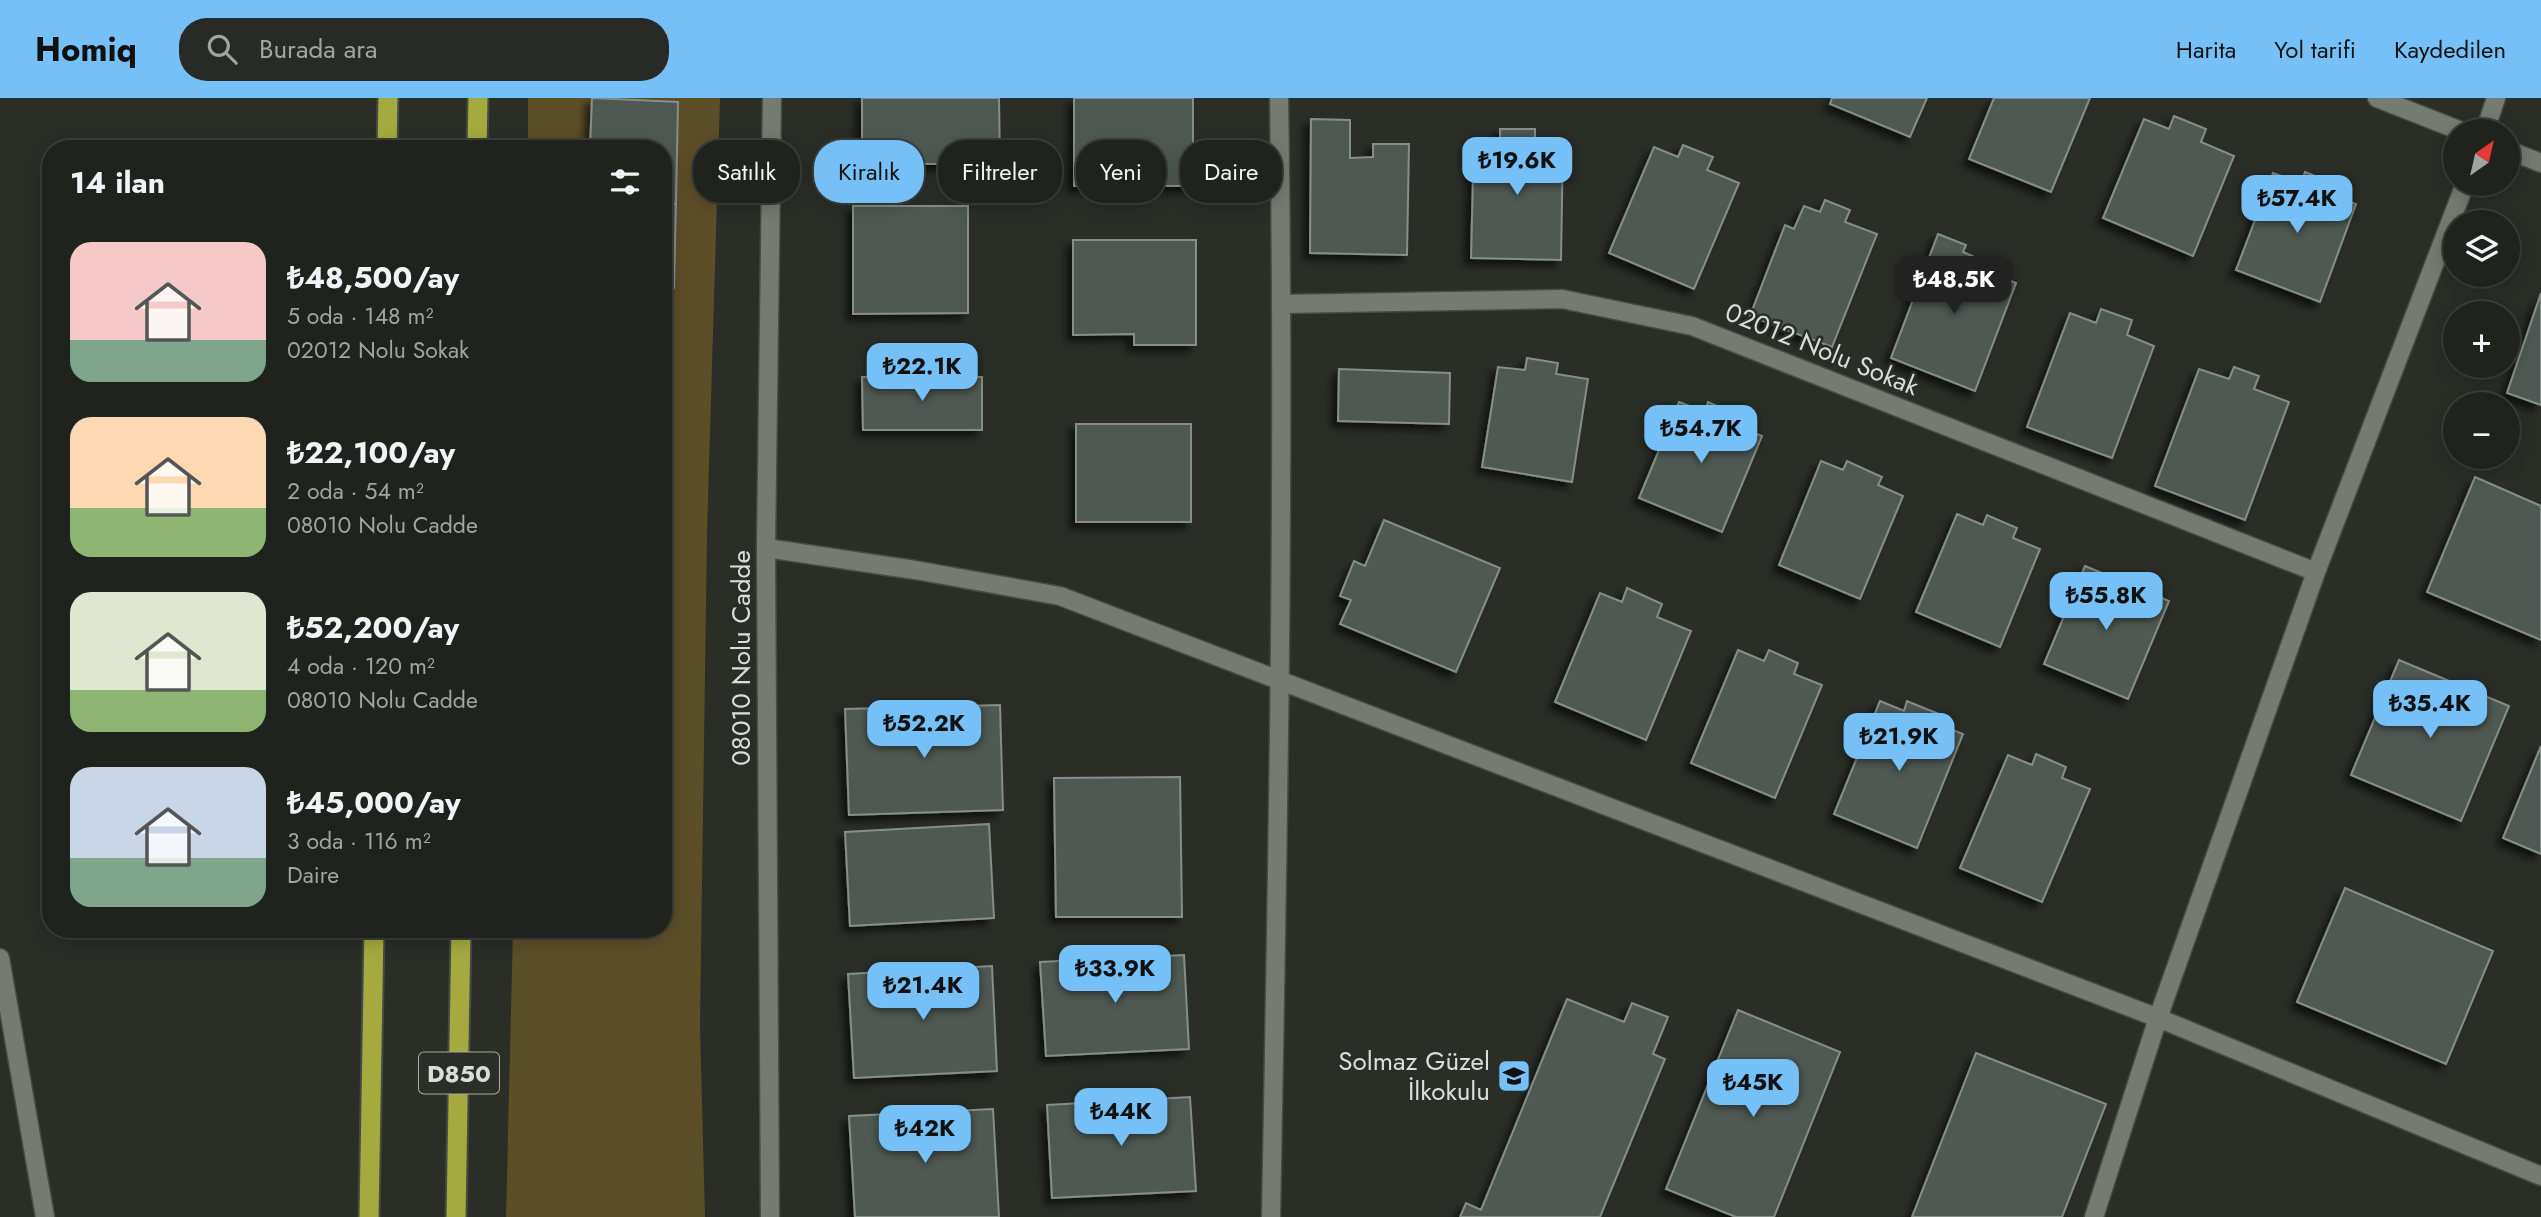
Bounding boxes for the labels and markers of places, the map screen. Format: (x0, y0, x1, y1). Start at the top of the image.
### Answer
pin: ₺19.6K (1460, 138, 1574, 197)
pin: ₺57.4K (2240, 176, 2354, 235)
pin: ₺48.5K (1897, 256, 2011, 316)
pin: ₺22.1K (865, 344, 979, 403)
pin: ₺54.7K (1644, 406, 1758, 465)
pin: ₺55.8K (2049, 573, 2163, 632)
pin: ₺35.4K (2373, 680, 2487, 740)
pin: ₺52.2K (867, 700, 981, 760)
pin: ₺21.9K (1842, 714, 1956, 773)
pin: ₺33.9K (1058, 946, 1172, 1005)
pin: ₺21.4K (866, 962, 980, 1022)
place label: Solmaz Güzel İlkokulu (1338, 1042, 1490, 1110)
school or university icon: Solmaz Güzel İlkokulu (1495, 1057, 1533, 1095)
pin: ₺45K (1712, 1060, 1794, 1119)
pin: ₺44K (1080, 1088, 1162, 1148)
pin: ₺42K (884, 1105, 966, 1165)

